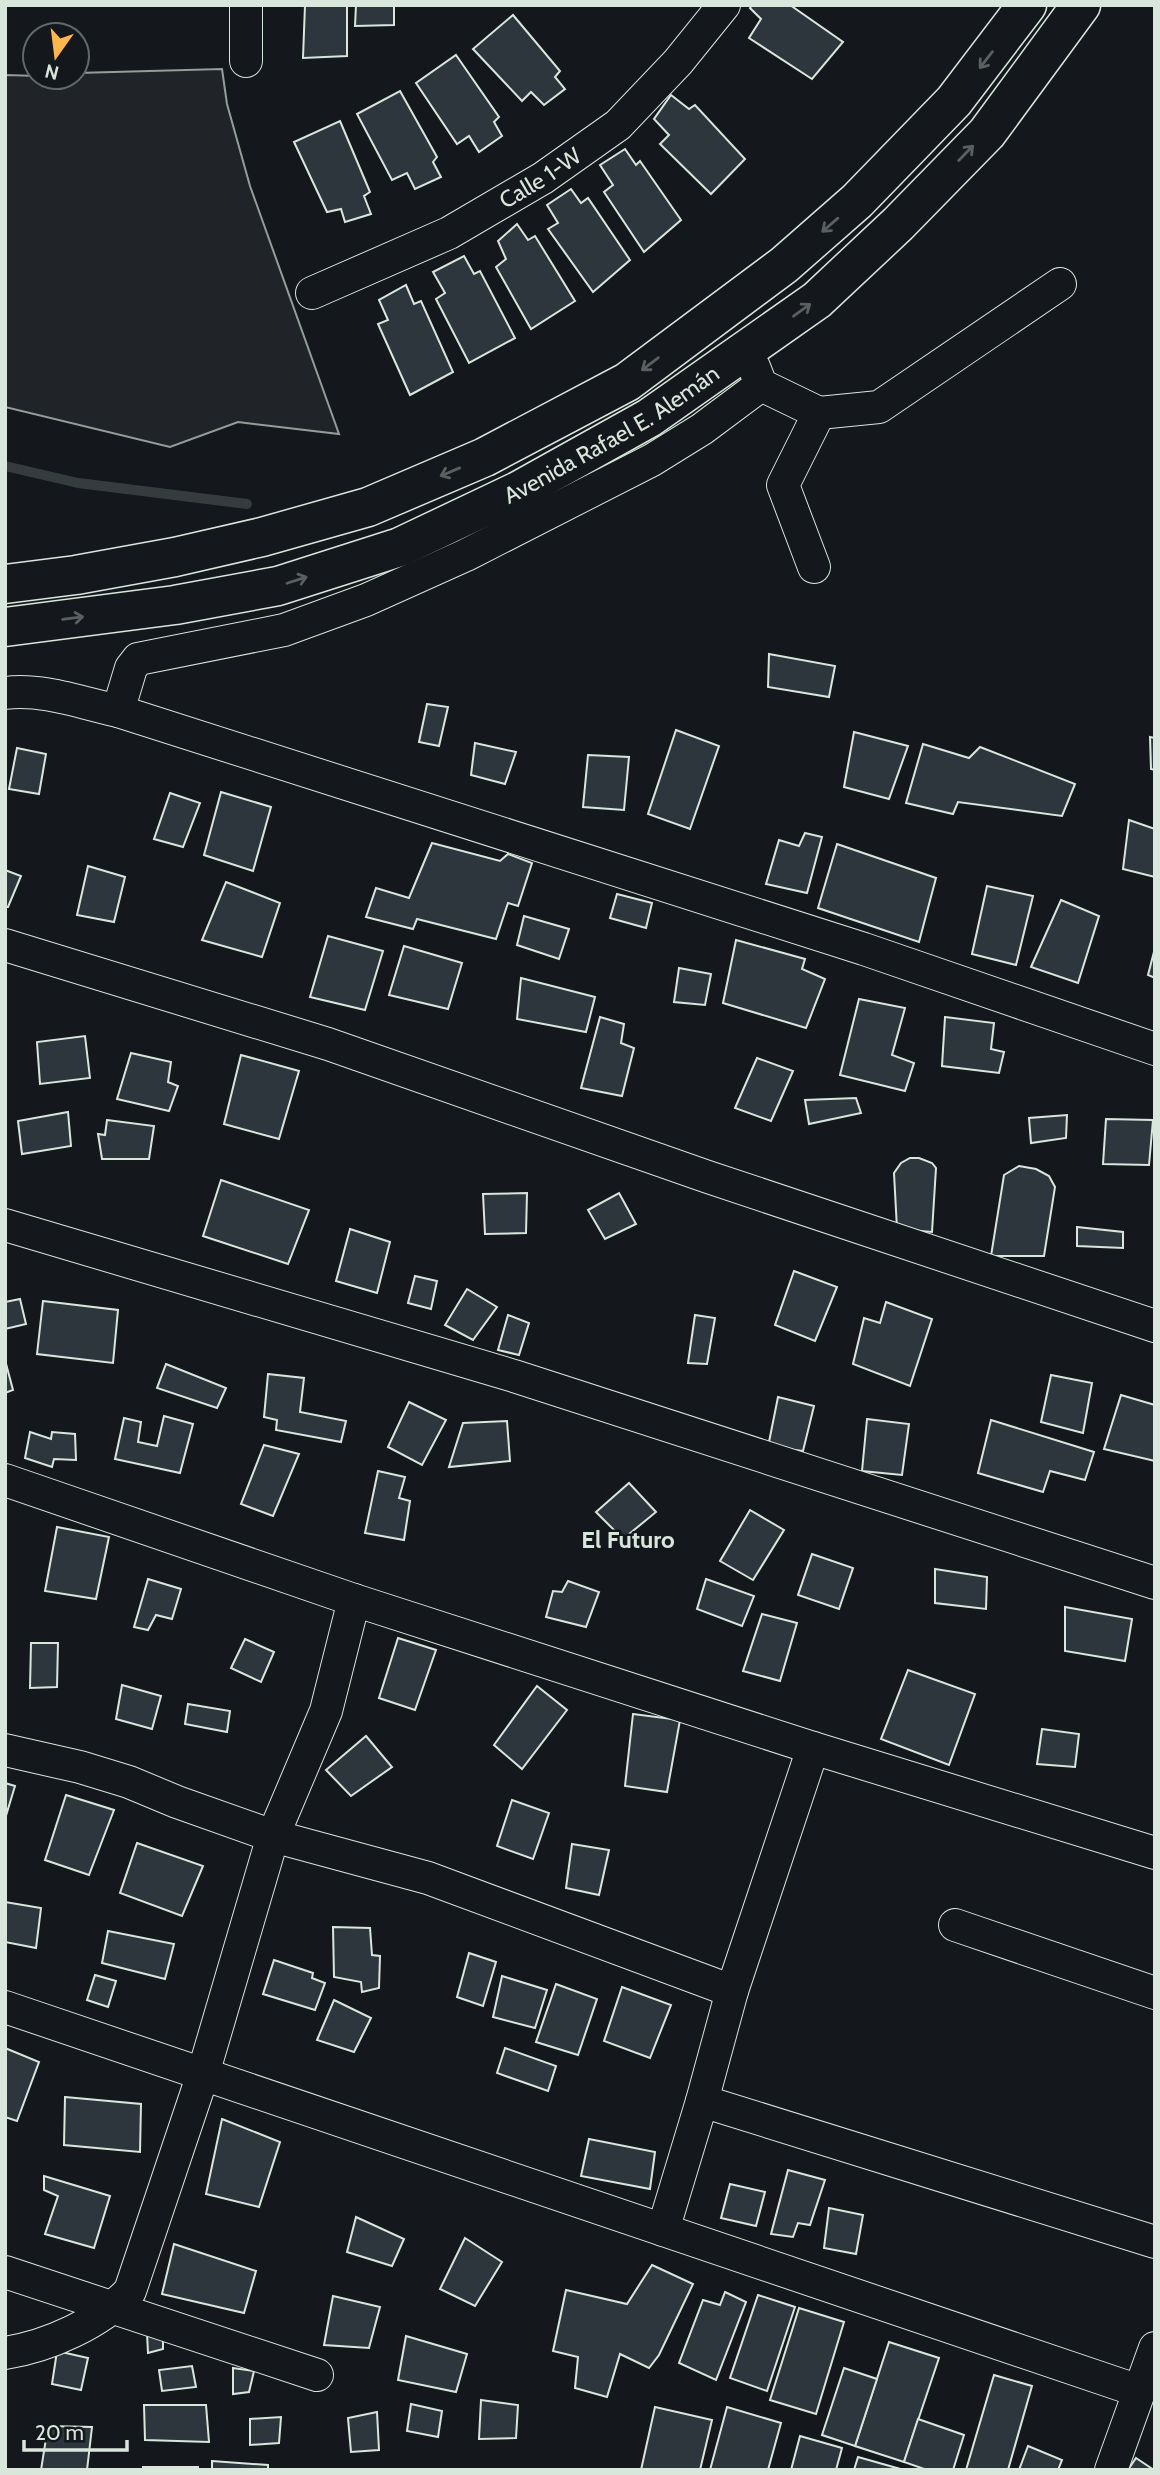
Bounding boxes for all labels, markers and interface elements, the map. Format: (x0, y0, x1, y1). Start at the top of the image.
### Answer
north arrow (21, 21, 91, 91)
one-way arrow (978, 50, 993, 68)
text: N (43, 59, 61, 85)
street label: Calle 1-W (494, 141, 587, 215)
one-way arrow (958, 145, 975, 162)
one-way arrow (821, 217, 839, 233)
one-way arrow (792, 303, 811, 318)
one-way arrow (642, 357, 660, 372)
street label: Avenida Rafael E. Alemán (499, 359, 725, 510)
one-way arrow (440, 466, 462, 479)
one-way arrow (286, 573, 308, 586)
one-way arrow (61, 612, 84, 625)
district label: El Futuro (581, 1525, 675, 1554)
scale bar (24, 2408, 128, 2452)
text: 20 m (35, 2420, 84, 2445)

